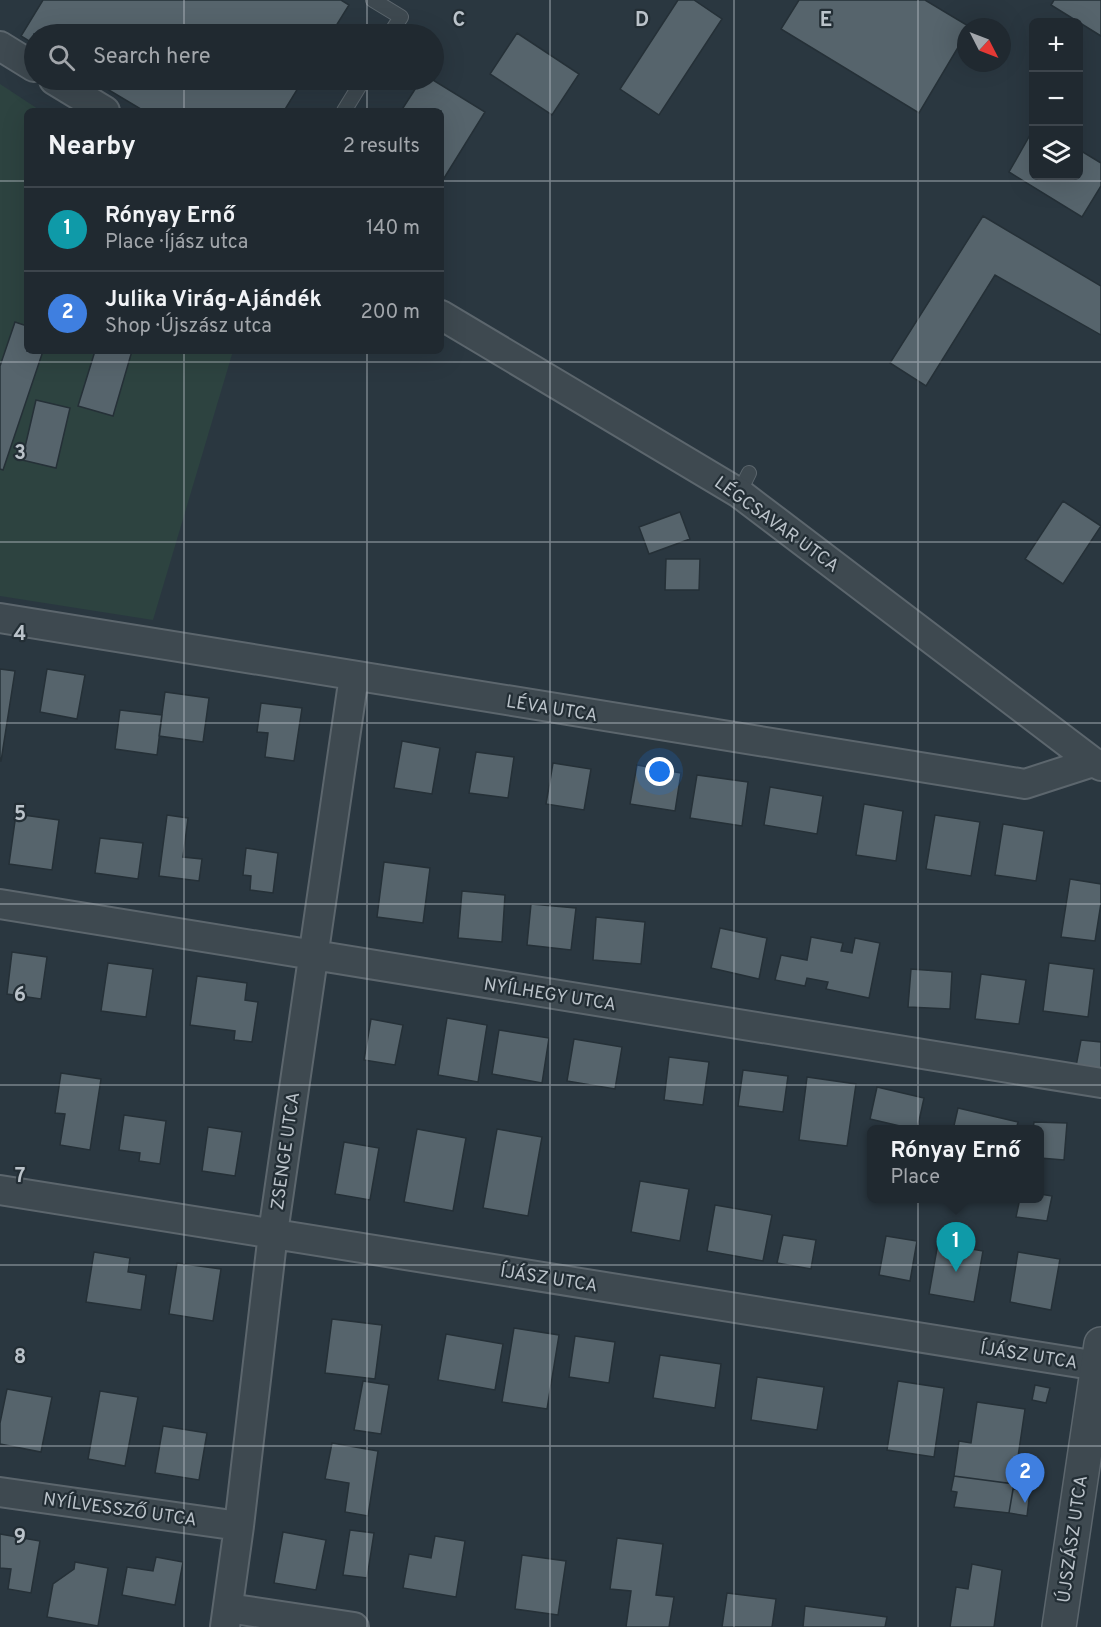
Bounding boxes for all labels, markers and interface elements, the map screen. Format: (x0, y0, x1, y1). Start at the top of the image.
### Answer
text: C (453, 8, 465, 34)
text: D (635, 8, 649, 34)
text: E (820, 8, 832, 34)
north arrow (957, 18, 1011, 72)
map controls (1029, 18, 1083, 180)
button: + (1029, 18, 1083, 72)
search box (24, 24, 444, 90)
icon: search (45, 41, 78, 74)
text: Search here (93, 44, 211, 71)
button: − (1029, 72, 1083, 126)
button: layers (1029, 126, 1083, 180)
text: Nearby (48, 131, 136, 164)
text: 2 results (343, 134, 420, 160)
text: Rónyay Ernő (105, 203, 235, 230)
text: 1 (64, 216, 72, 242)
text: 140 m (366, 216, 420, 242)
text: Place · Íjász utca (105, 230, 248, 256)
text: Julika Virág-Ajándék (105, 287, 322, 314)
text: 2 (61, 300, 74, 326)
text: 200 m (361, 300, 420, 326)
text: Shop · Újszász utca (105, 314, 272, 340)
text: 3 (14, 441, 26, 467)
street label: LÉGCSAVAR UTCA (709, 471, 844, 578)
text: 4 (14, 622, 26, 648)
street label: LÉVA UTCA (504, 689, 599, 728)
your location (645, 757, 674, 786)
text: 5 (14, 802, 26, 828)
street label: NYÍLHEGY UTCA (482, 972, 618, 1017)
text: 6 (14, 983, 26, 1009)
street label: ZSENGE UTCA (267, 1091, 306, 1212)
popup (867, 1125, 1044, 1203)
text: Rónyay Ernő (890, 1138, 1021, 1165)
text: 7 (15, 1164, 25, 1190)
text: Place (890, 1165, 940, 1191)
pin: 1 (936, 1222, 976, 1272)
street label: ÍJÁSZ UTCA (499, 1258, 599, 1299)
street label: ÍJÁSZ UTCA (979, 1335, 1079, 1376)
text: 8 (14, 1345, 26, 1371)
pin: 2 (1006, 1454, 1044, 1503)
street label: ÚJSZÁSZ UTCA (1051, 1474, 1094, 1604)
street label: NYÍLVESSZŐ UTCA (42, 1486, 198, 1533)
text: 9 (14, 1525, 26, 1551)

